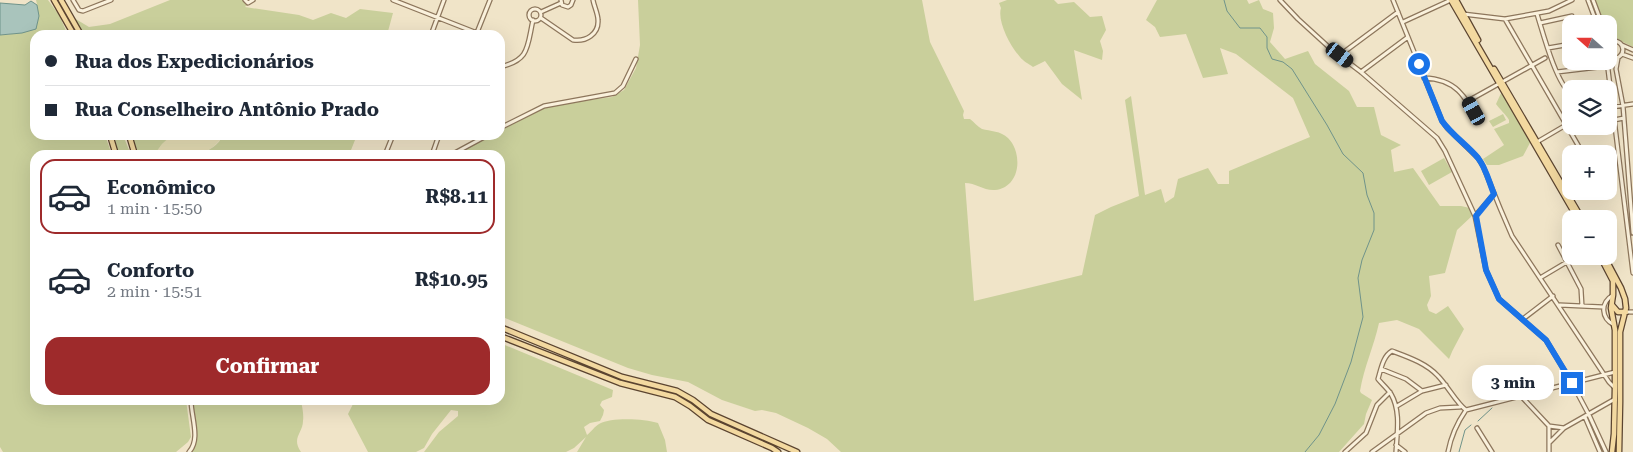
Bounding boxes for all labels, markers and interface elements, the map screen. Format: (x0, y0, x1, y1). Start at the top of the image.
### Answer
north arrow (1562, 15, 1618, 70)
map controls (1562, 15, 1617, 265)
car (1323, 40, 1356, 70)
text: Rua dos Expedicionários (75, 50, 314, 73)
route start (1408, 53, 1430, 75)
button: layers (1562, 80, 1617, 135)
car (1460, 94, 1487, 128)
text: Rua Conselheiro Antônio Prado (75, 98, 379, 121)
button: + (1562, 145, 1617, 200)
icon: car (47, 174, 92, 219)
text: Econômico (107, 176, 215, 199)
text: R$8.11 (425, 185, 488, 208)
text: 1 min · 15:50 (107, 199, 202, 218)
button: − (1562, 210, 1617, 265)
icon: car (47, 257, 92, 302)
text: Conforto (107, 259, 194, 282)
text: R$10.95 (415, 268, 488, 291)
text: 2 min · 15:51 (107, 282, 202, 301)
button: Confirmar (45, 337, 490, 395)
callout: 3 min (1472, 366, 1554, 400)
route end (1561, 372, 1583, 394)
text: 3 min (1491, 373, 1535, 392)

